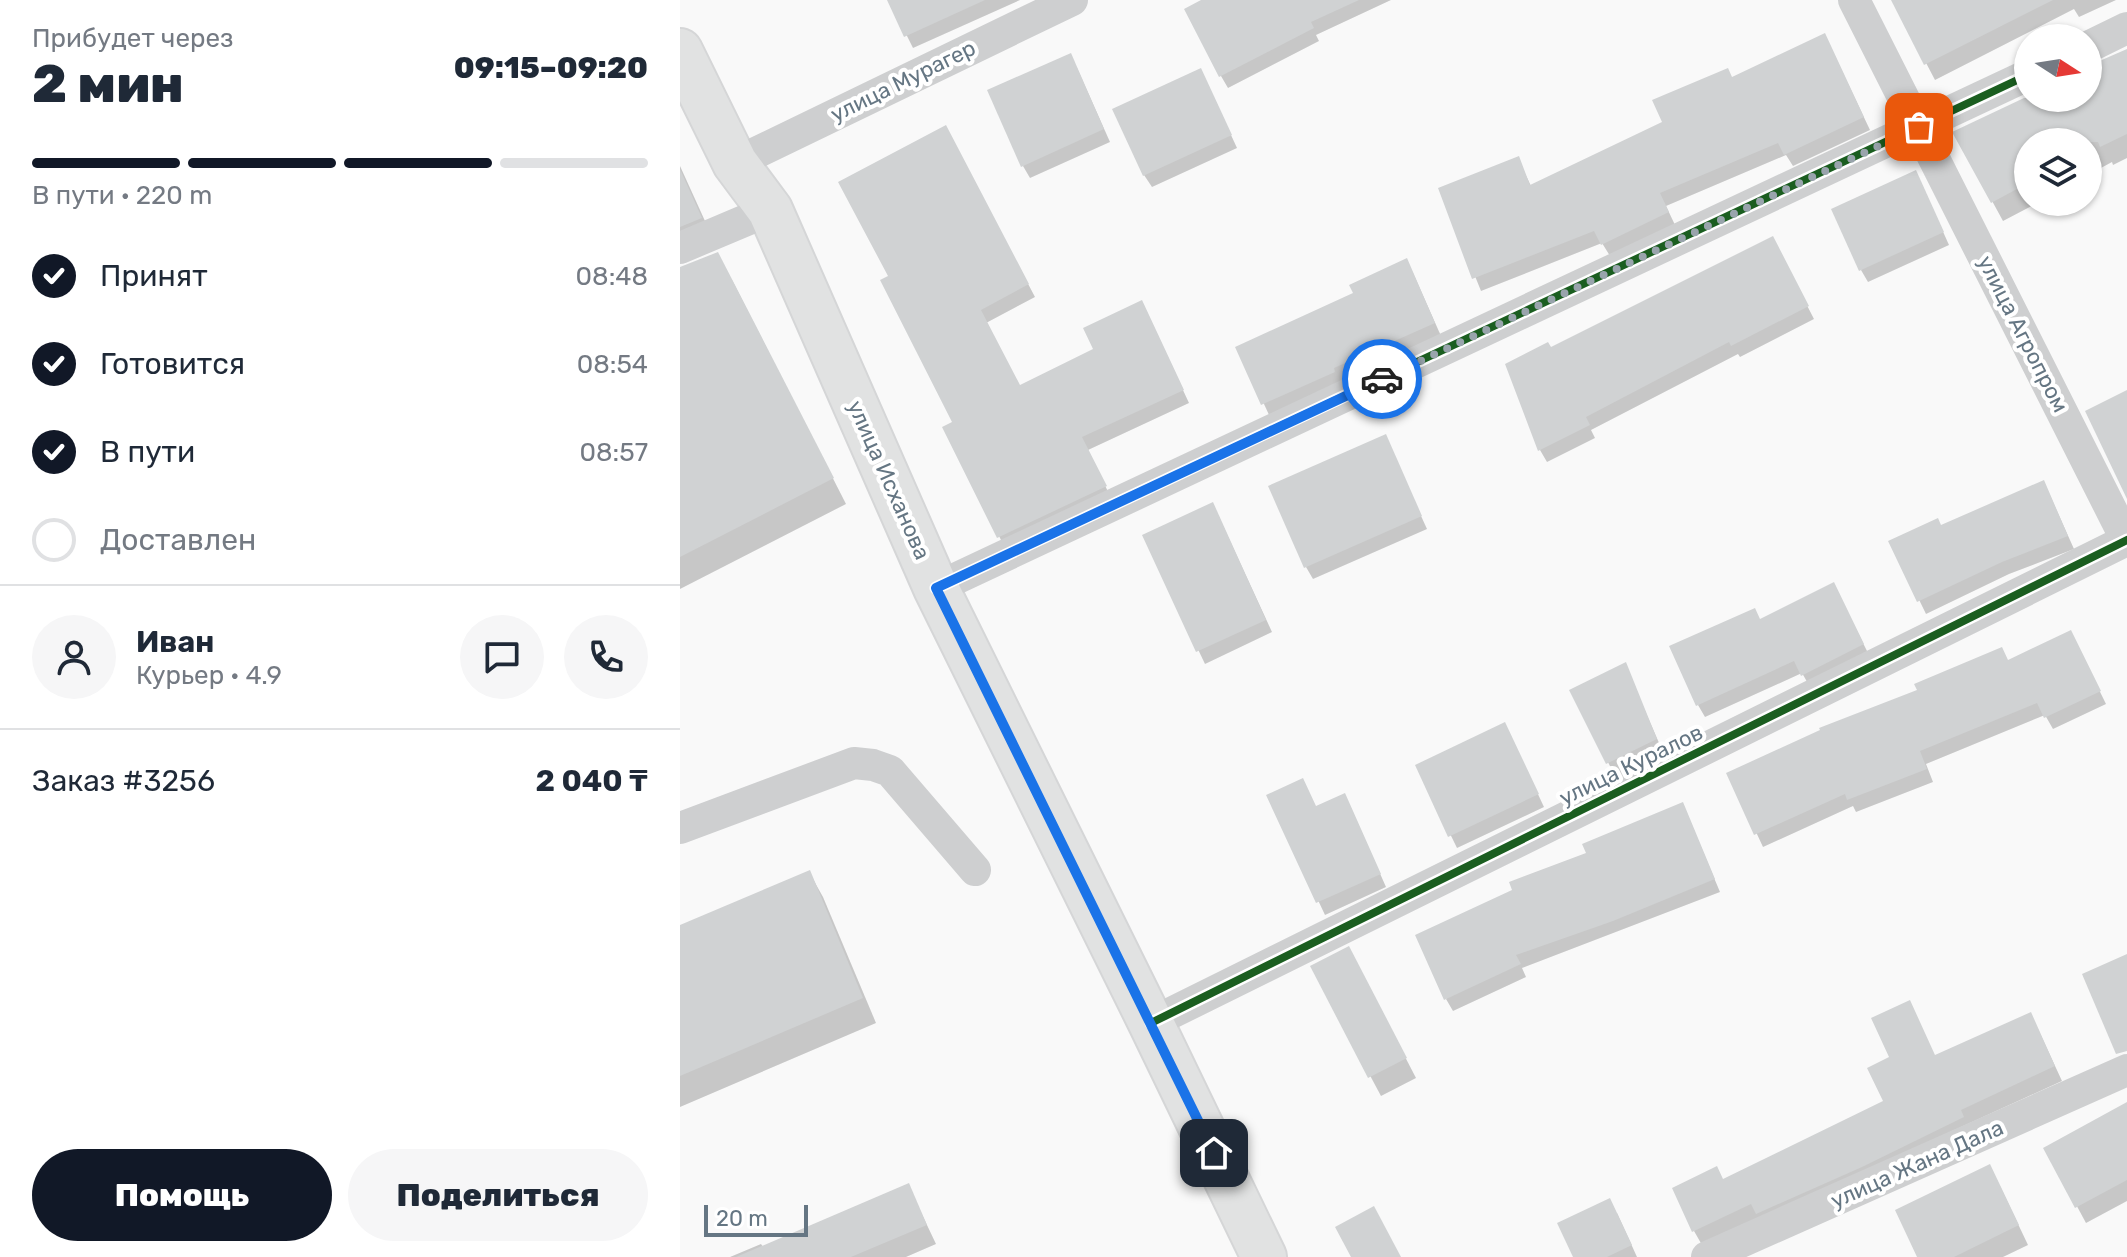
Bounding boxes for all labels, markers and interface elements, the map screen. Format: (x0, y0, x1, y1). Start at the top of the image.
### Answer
text: Прибудет через (32, 23, 233, 54)
north arrow (2014, 24, 2102, 112)
map controls (2014, 24, 2102, 216)
street label: улица Мурагер (826, 34, 980, 128)
text: 09:15–09:20 (454, 50, 648, 86)
text: 2 мин (32, 53, 184, 115)
pin (1885, 93, 1953, 161)
icon: bag (1897, 105, 1941, 149)
button: layers (2014, 128, 2102, 216)
text: В пути · 220 m (32, 180, 212, 211)
street label: улица Агропром (1972, 251, 2074, 417)
icon: check (32, 254, 76, 298)
text: Принят (100, 258, 208, 294)
text: 08:48 (576, 261, 648, 292)
courier (1342, 339, 1422, 419)
icon: check (32, 342, 76, 386)
text: Готовится (100, 346, 245, 382)
text: 08:54 (577, 349, 648, 380)
icon: car (1360, 357, 1404, 401)
street label: улица Исханова (842, 396, 936, 564)
icon: check (32, 430, 76, 474)
text: В пути (100, 434, 195, 470)
text: 08:57 (580, 437, 648, 468)
text: Доставлен (100, 522, 256, 558)
button: person (32, 615, 116, 699)
button: chat (460, 615, 544, 699)
button: phone (564, 615, 648, 699)
text: Иван (136, 624, 214, 660)
text: Курьер · 4.9 (136, 660, 282, 691)
street label: улица Куралов (1555, 719, 1707, 811)
text: Заказ #3256 (32, 763, 215, 799)
text: 2 040 ₸ (536, 763, 648, 799)
street label: улица Жана Дала (1826, 1114, 2008, 1214)
pin (1180, 1119, 1248, 1187)
icon: home (1192, 1131, 1236, 1175)
button: Помощь (32, 1149, 332, 1241)
button: Поделиться (348, 1149, 648, 1241)
scale bar (704, 1201, 808, 1237)
text: 20 m (716, 1205, 768, 1232)

